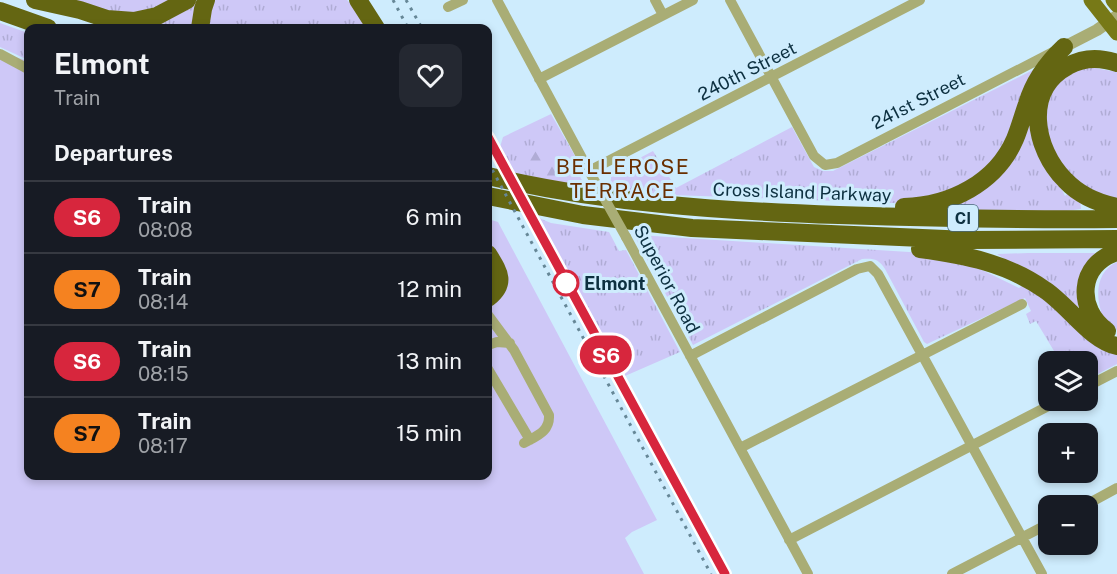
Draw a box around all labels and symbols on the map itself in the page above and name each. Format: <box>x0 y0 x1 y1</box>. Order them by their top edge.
street label: 240th Street <box>694 37 800 105</box>
street label: 241st Street <box>868 68 968 134</box>
district label: BELLEROSE TERRACE <box>556 154 690 203</box>
street label: Cross Island Parkway <box>712 178 892 206</box>
road number: CI <box>948 205 978 231</box>
street label: Superior Road <box>630 221 704 337</box>
marker: Elmont <box>553 270 579 296</box>
place label: Elmont <box>584 273 645 294</box>
line badge: S6 <box>579 336 633 374</box>

